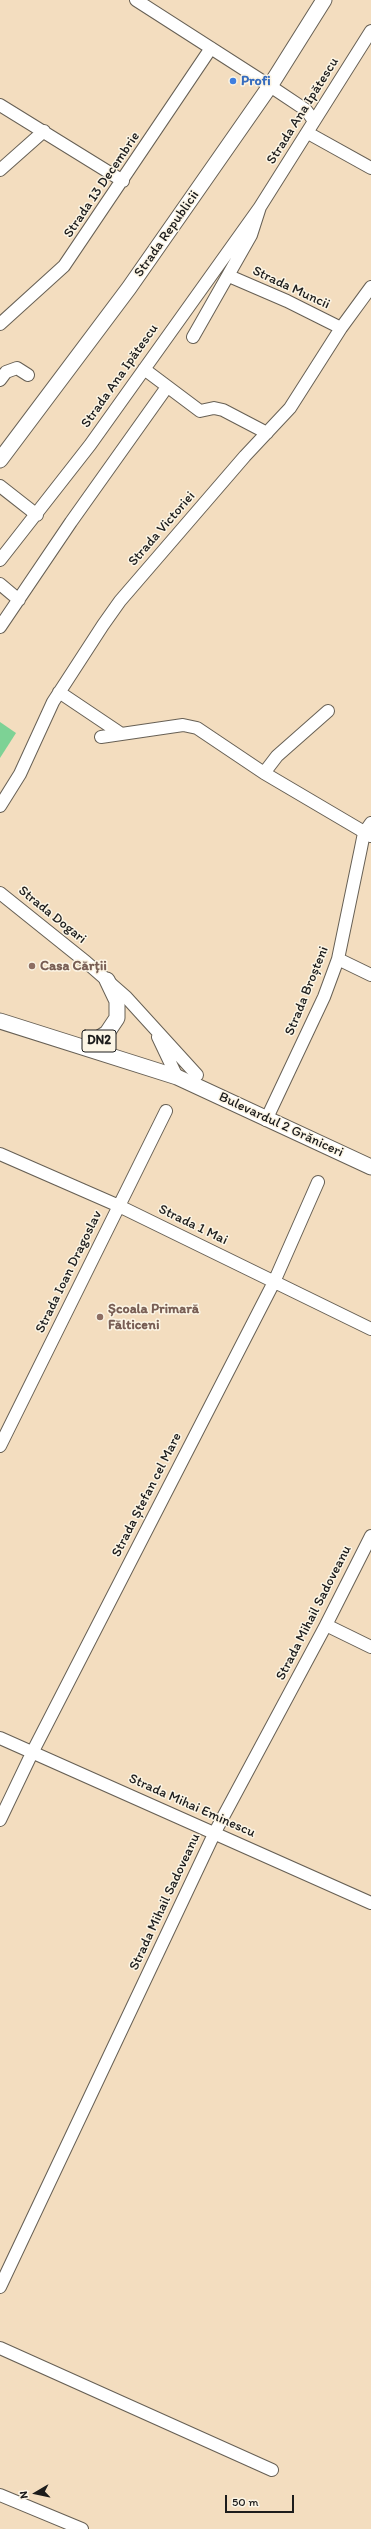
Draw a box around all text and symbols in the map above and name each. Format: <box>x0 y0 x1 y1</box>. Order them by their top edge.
street label: Strada Ana Ipătescu <box>263 54 343 168</box>
place label: Profi <box>241 73 271 89</box>
marker: Profi <box>228 76 238 86</box>
street label: Strada 13 Decembrie <box>60 129 144 241</box>
street label: Strada Republicii <box>131 187 203 281</box>
street label: Strada Muncii <box>250 263 332 313</box>
street label: Strada Ana Ipătescu <box>78 321 162 431</box>
street label: Strada Victoriei <box>125 488 199 570</box>
street label: Strada Dogari <box>15 882 89 948</box>
street label: Strada Broșteni <box>281 944 333 1038</box>
place label: Casa Cărții <box>40 958 107 974</box>
marker: Casa Cărții <box>27 961 37 971</box>
road number: DN2 <box>82 1030 116 1052</box>
street label: Bulevardul 2 Grăniceri <box>216 1089 346 1161</box>
street label: Strada 1 Mai <box>156 1201 230 1249</box>
street label: Strada Ioan Dragoslav <box>32 1208 106 1336</box>
place label: Școala Primară Fălticeni <box>108 1301 199 1334</box>
marker: Școala Primară Fălticeni <box>95 1312 105 1322</box>
street label: Strada Ștefan cel Mare <box>108 1430 186 1560</box>
street label: Strada Mihail Sadoveanu <box>273 1543 355 1683</box>
street label: Strada Mihai Eminescu <box>126 1770 258 1842</box>
street label: Strada Mihail Sadoveanu <box>126 1831 204 1973</box>
north arrow <box>16 2473 56 2513</box>
scale bar <box>227 2487 296 2513</box>
text: N <box>17 2490 31 2500</box>
text: 50 m <box>232 2495 258 2509</box>

